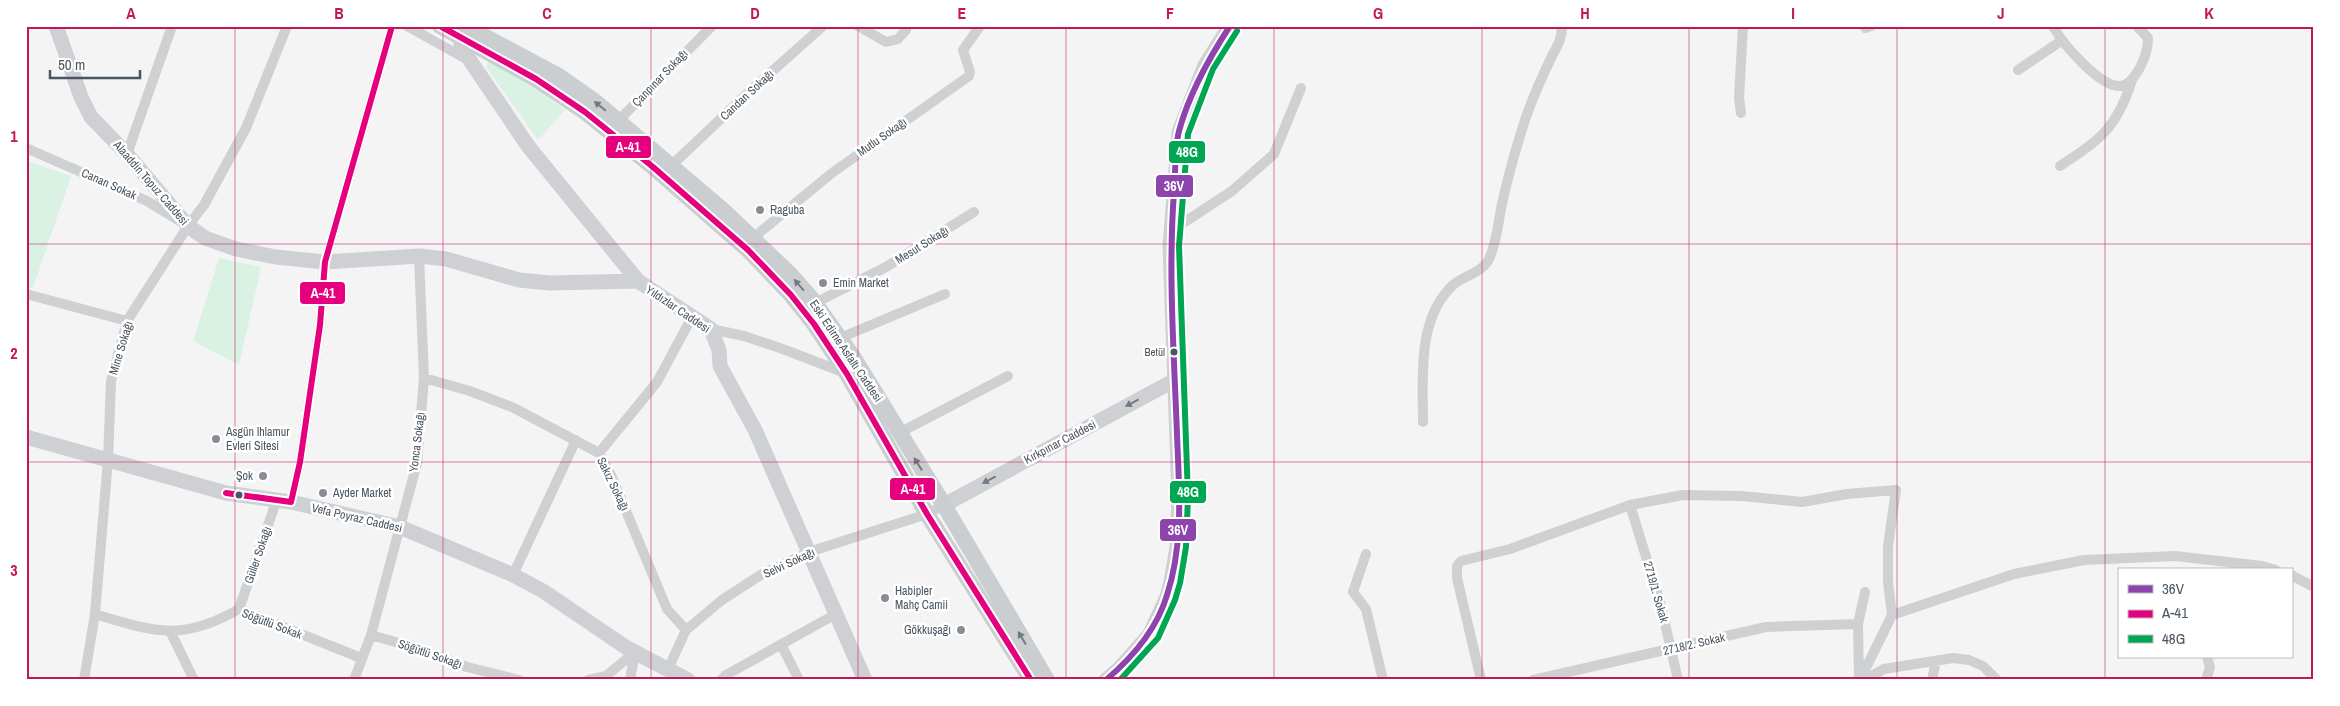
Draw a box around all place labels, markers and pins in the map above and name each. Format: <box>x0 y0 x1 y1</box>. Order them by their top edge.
place label: Raguba <box>770 202 805 218</box>
marker: Raguba <box>754 204 766 216</box>
place label: Emin Market <box>833 275 889 291</box>
marker: Emin Market <box>817 277 829 289</box>
place label: Betül <box>1144 345 1165 359</box>
marker: Betül <box>1169 347 1179 357</box>
place label: Asgün Ihlamur Evleri Sitesi <box>225 424 290 454</box>
marker: Asgün Ihlamur Evleri Sitesi <box>210 433 222 445</box>
place label: Şok <box>236 468 253 484</box>
marker: Şok <box>257 470 269 482</box>
place label: Ayder Market <box>332 485 392 501</box>
marker: Ayder Market <box>317 487 329 499</box>
unlabelled marker <box>234 490 244 500</box>
place label: Habipler Mahç Camii <box>895 583 948 613</box>
marker: Habipler Mahç Camii <box>879 592 891 604</box>
place label: Gökkuşağı <box>904 622 951 638</box>
marker: Gökkuşağı <box>955 624 967 636</box>

